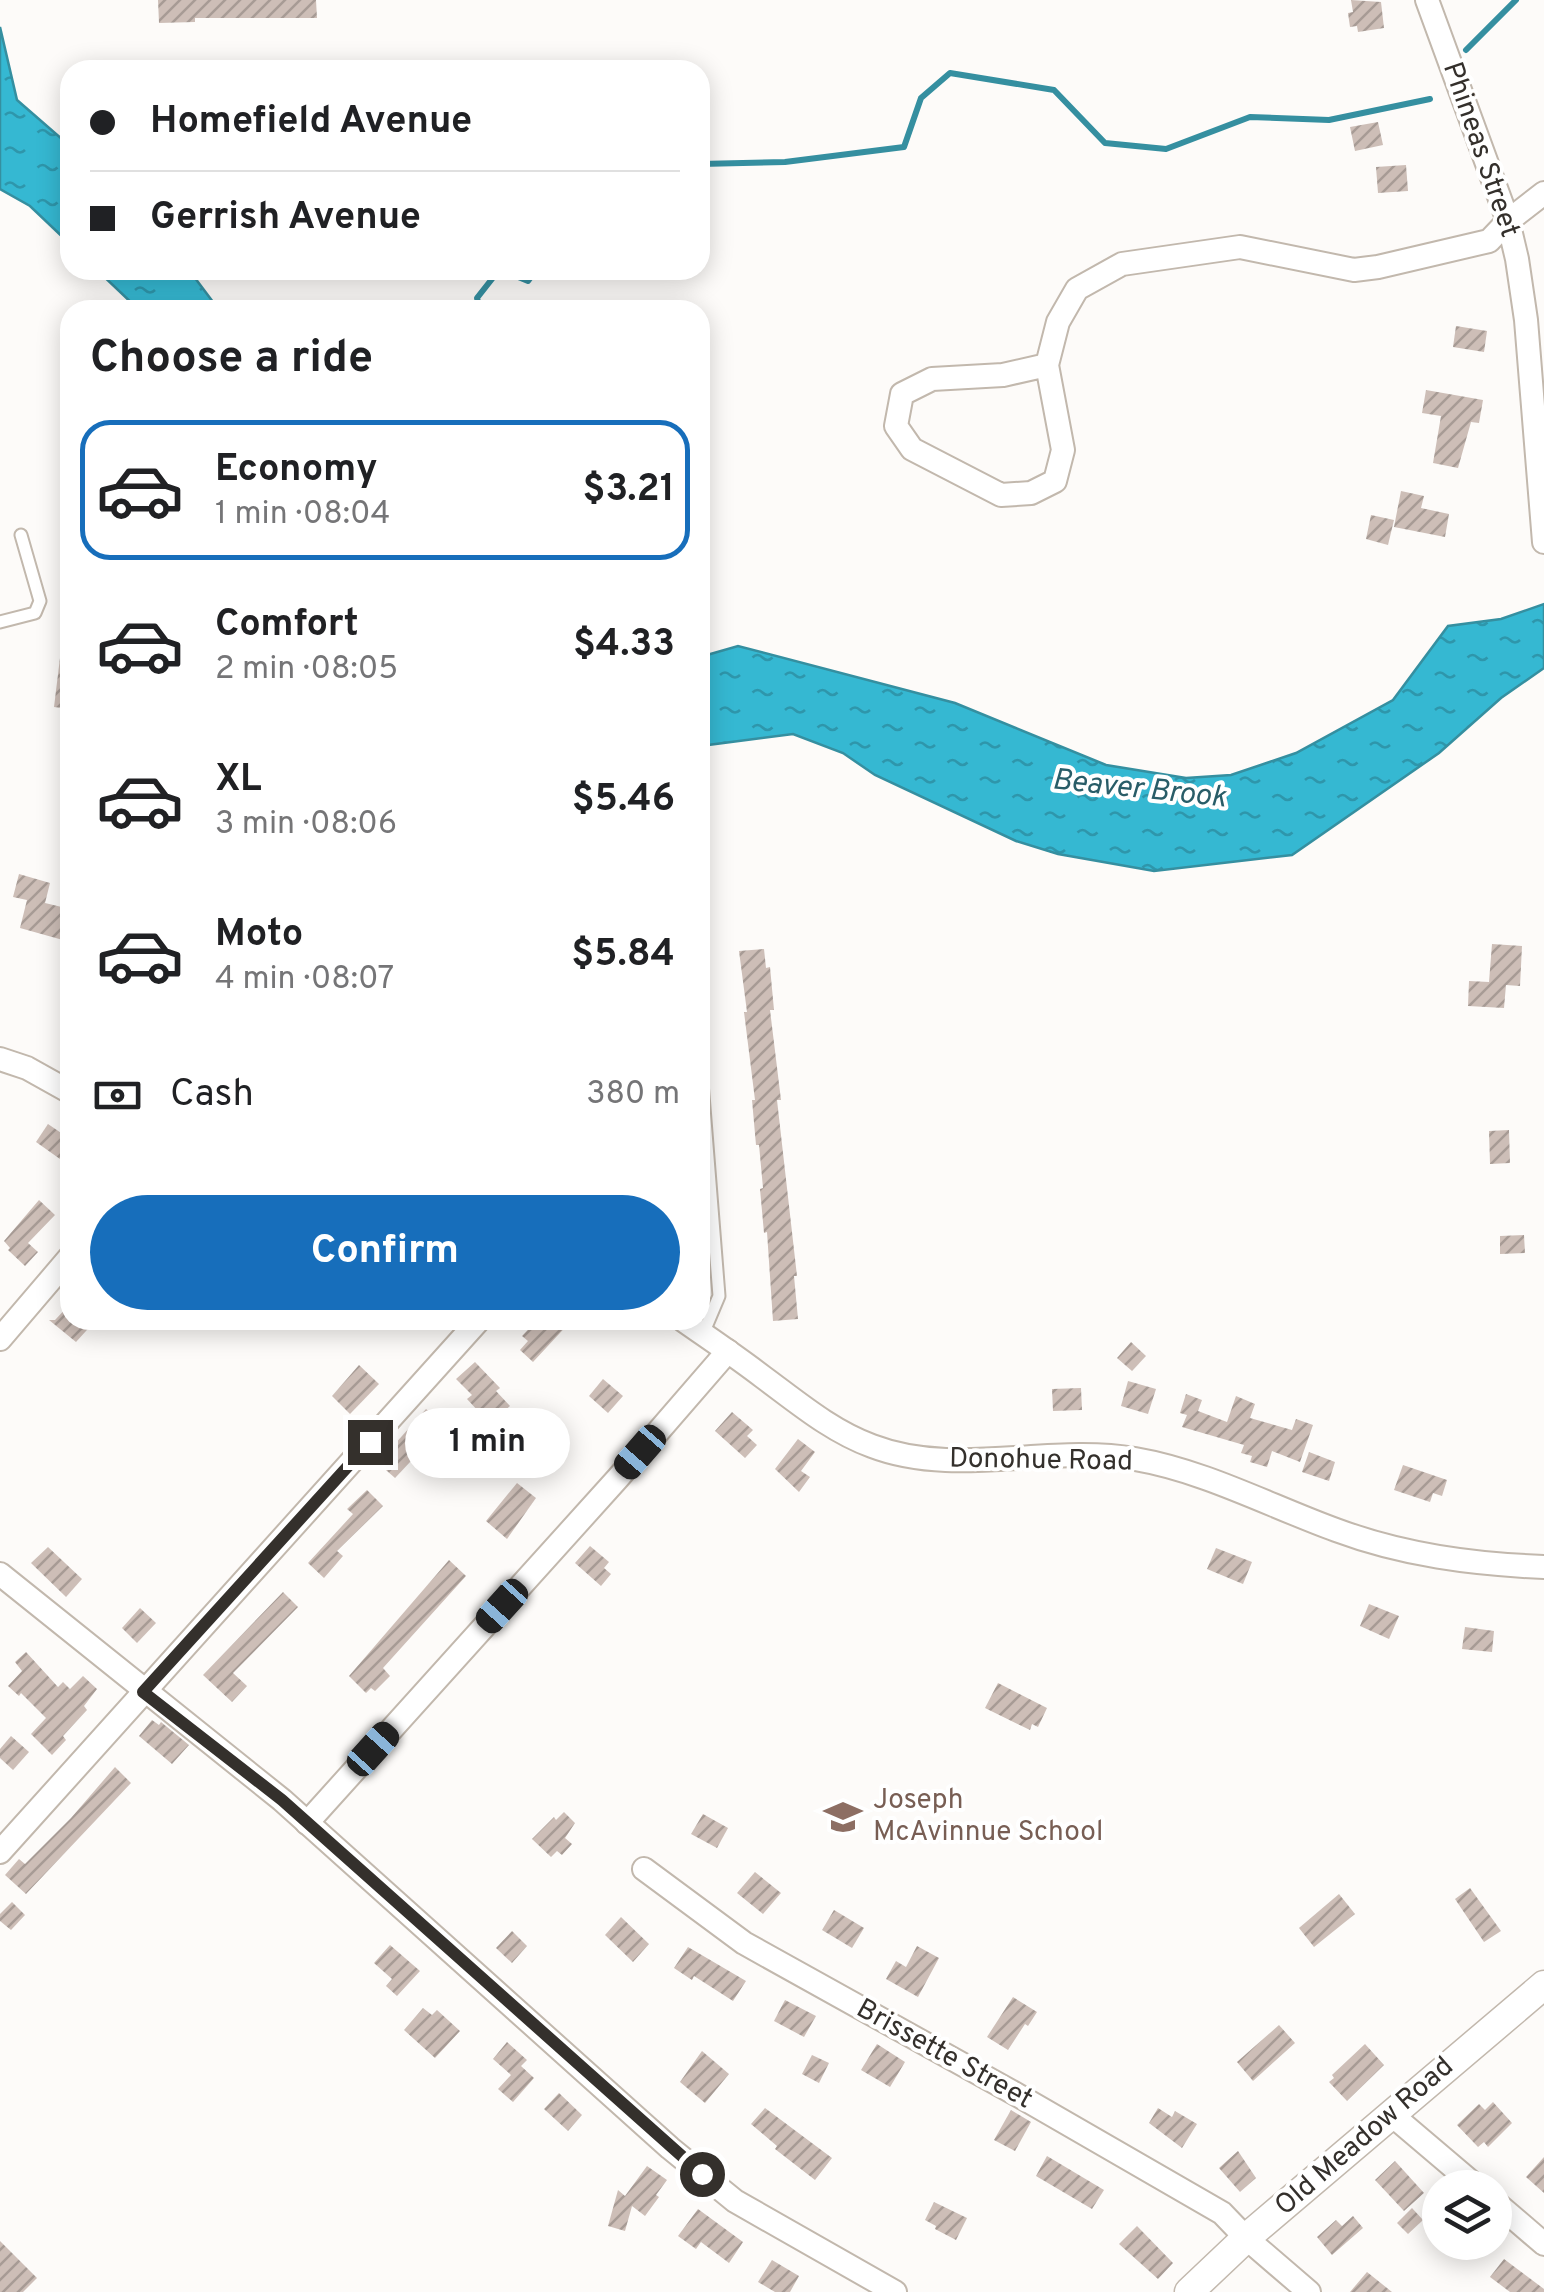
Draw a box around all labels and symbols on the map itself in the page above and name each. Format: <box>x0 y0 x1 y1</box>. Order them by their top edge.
street label: Phineas Street <box>1433 58 1527 242</box>
water label: Beaver Brook <box>1050 762 1229 818</box>
callout: 1 min <box>405 1407 570 1477</box>
route end <box>348 1420 393 1465</box>
car <box>609 1420 671 1484</box>
street label: Donohue Road <box>949 1441 1133 1481</box>
car <box>471 1574 533 1638</box>
car <box>342 1717 404 1781</box>
place label: Joseph McAvinnue School <box>873 1783 1103 1851</box>
school or university icon: Joseph McAvinnue School <box>822 1796 864 1838</box>
street label: Brissette Street <box>849 1992 1039 2118</box>
street label: Old Meadow Road <box>1268 2050 1462 2224</box>
route start <box>680 2152 725 2197</box>

